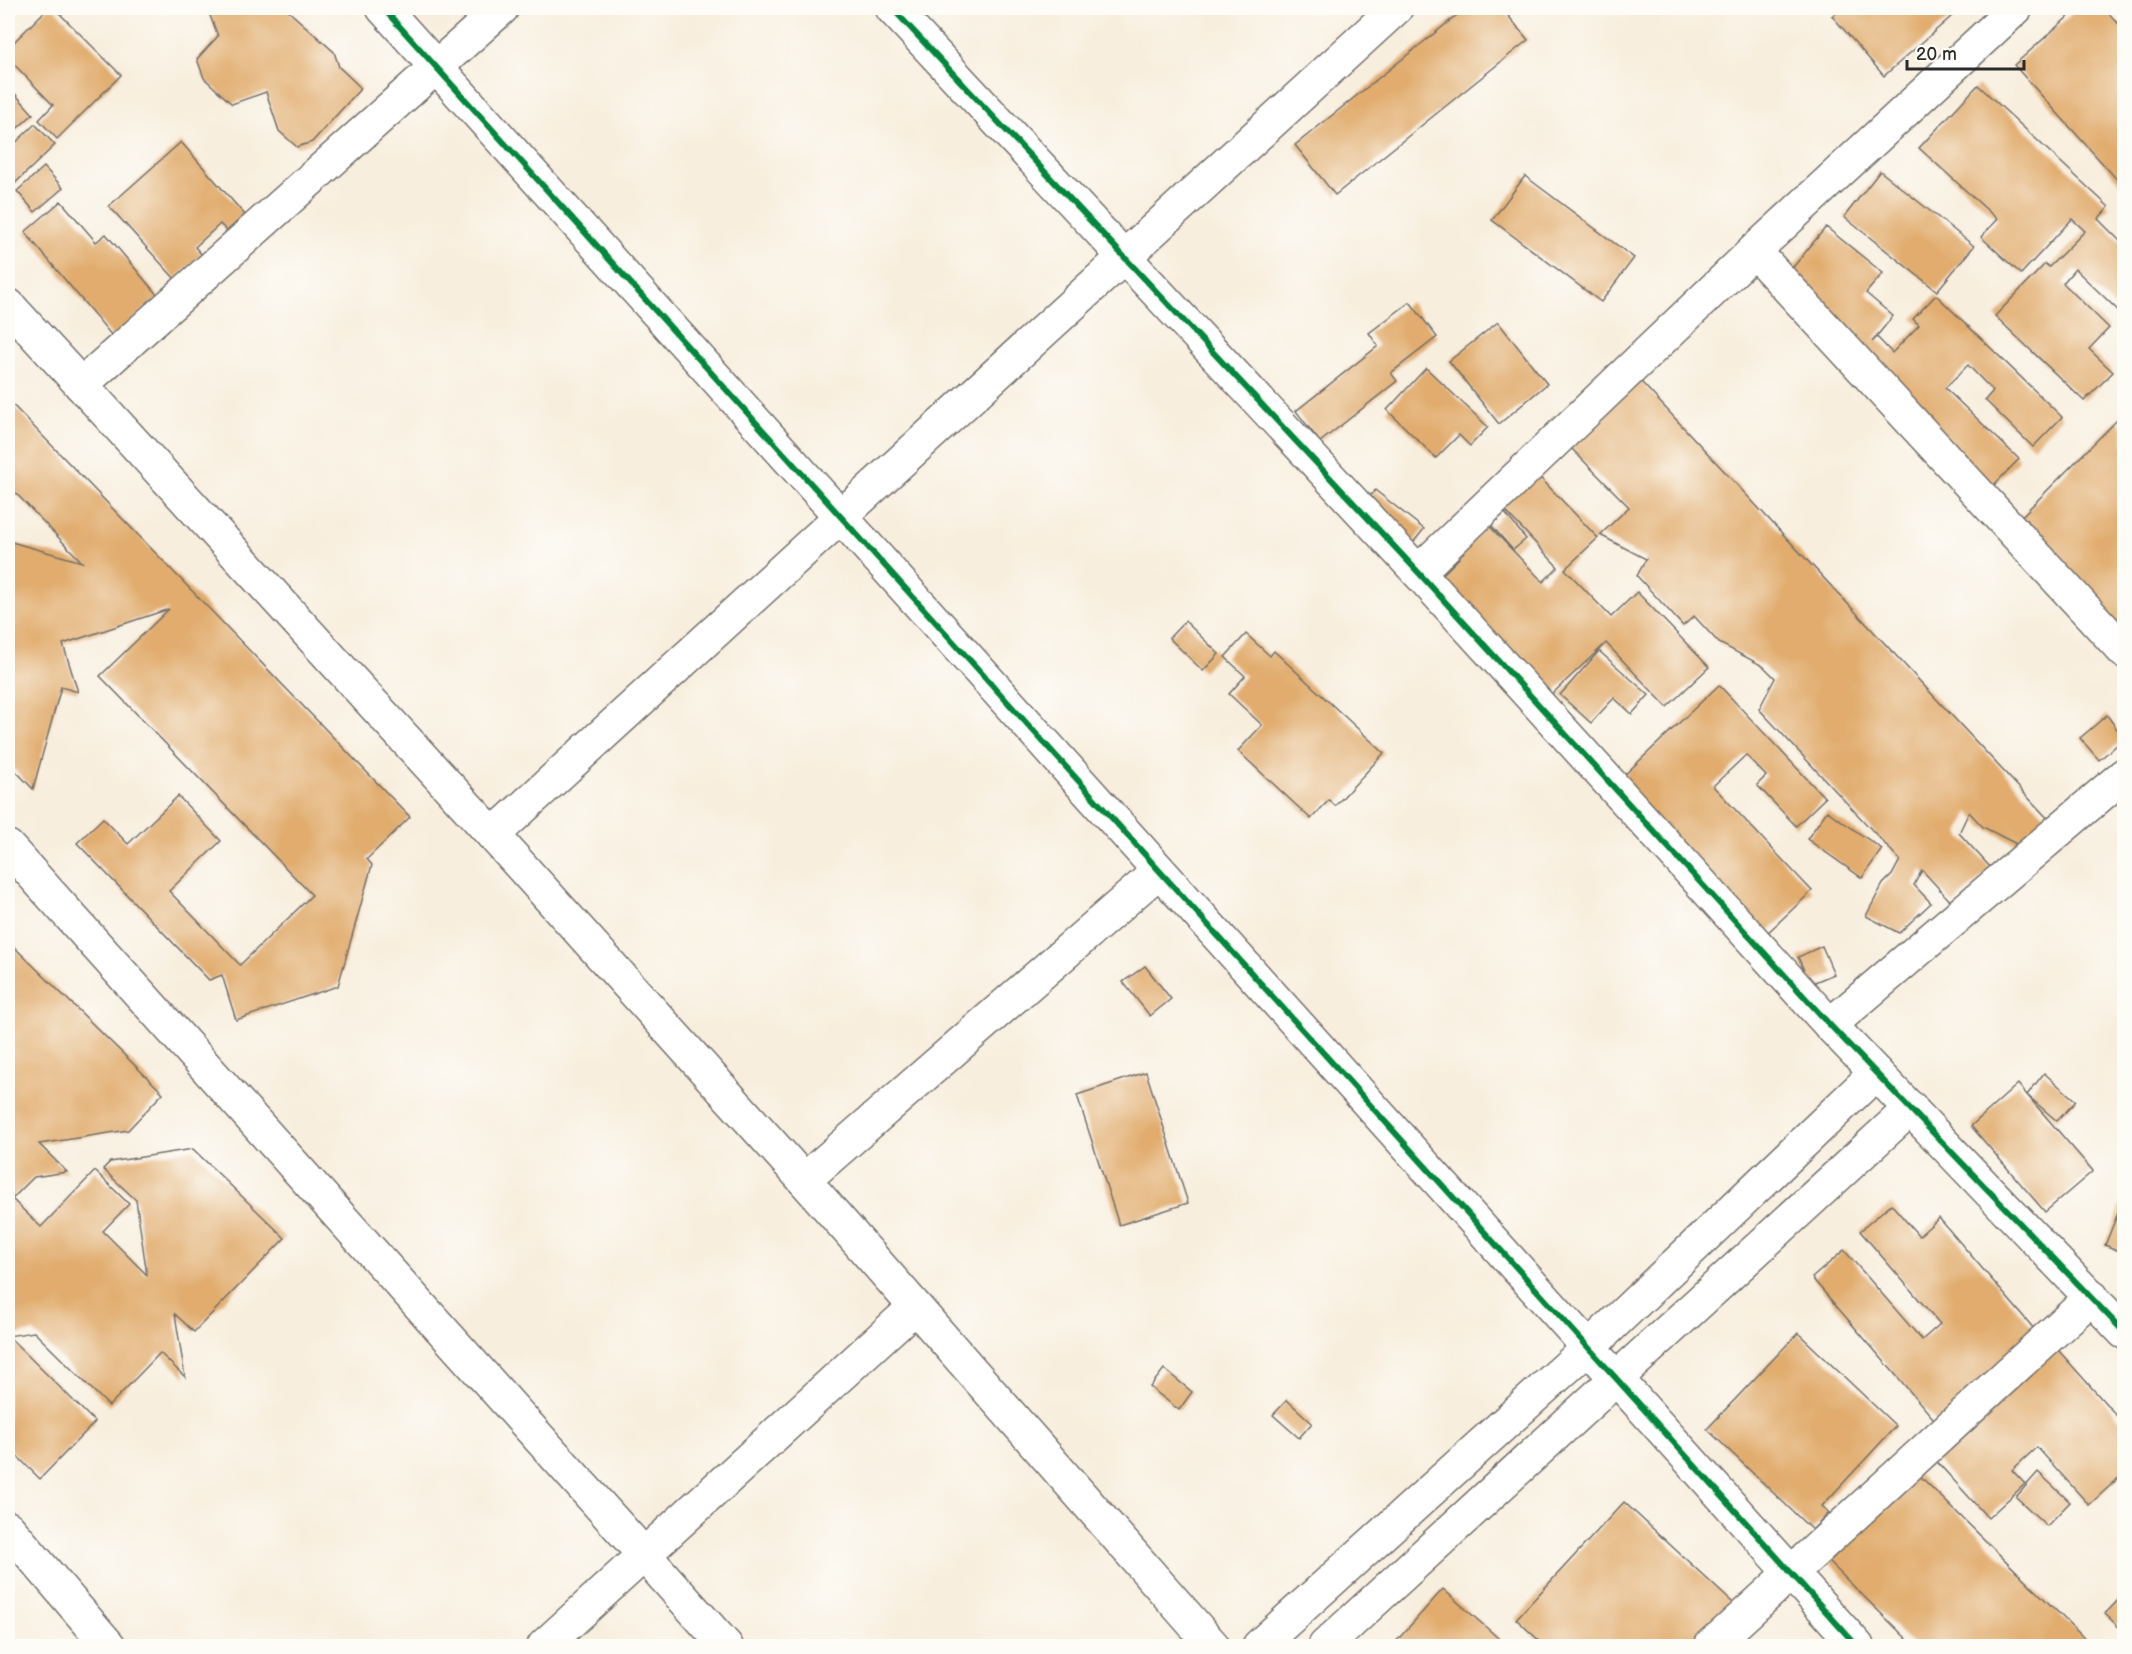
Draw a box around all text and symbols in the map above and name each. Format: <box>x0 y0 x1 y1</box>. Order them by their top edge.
scale bar <box>1907 33 2024 71</box>
text: 20 m <box>1916 44 1957 65</box>

